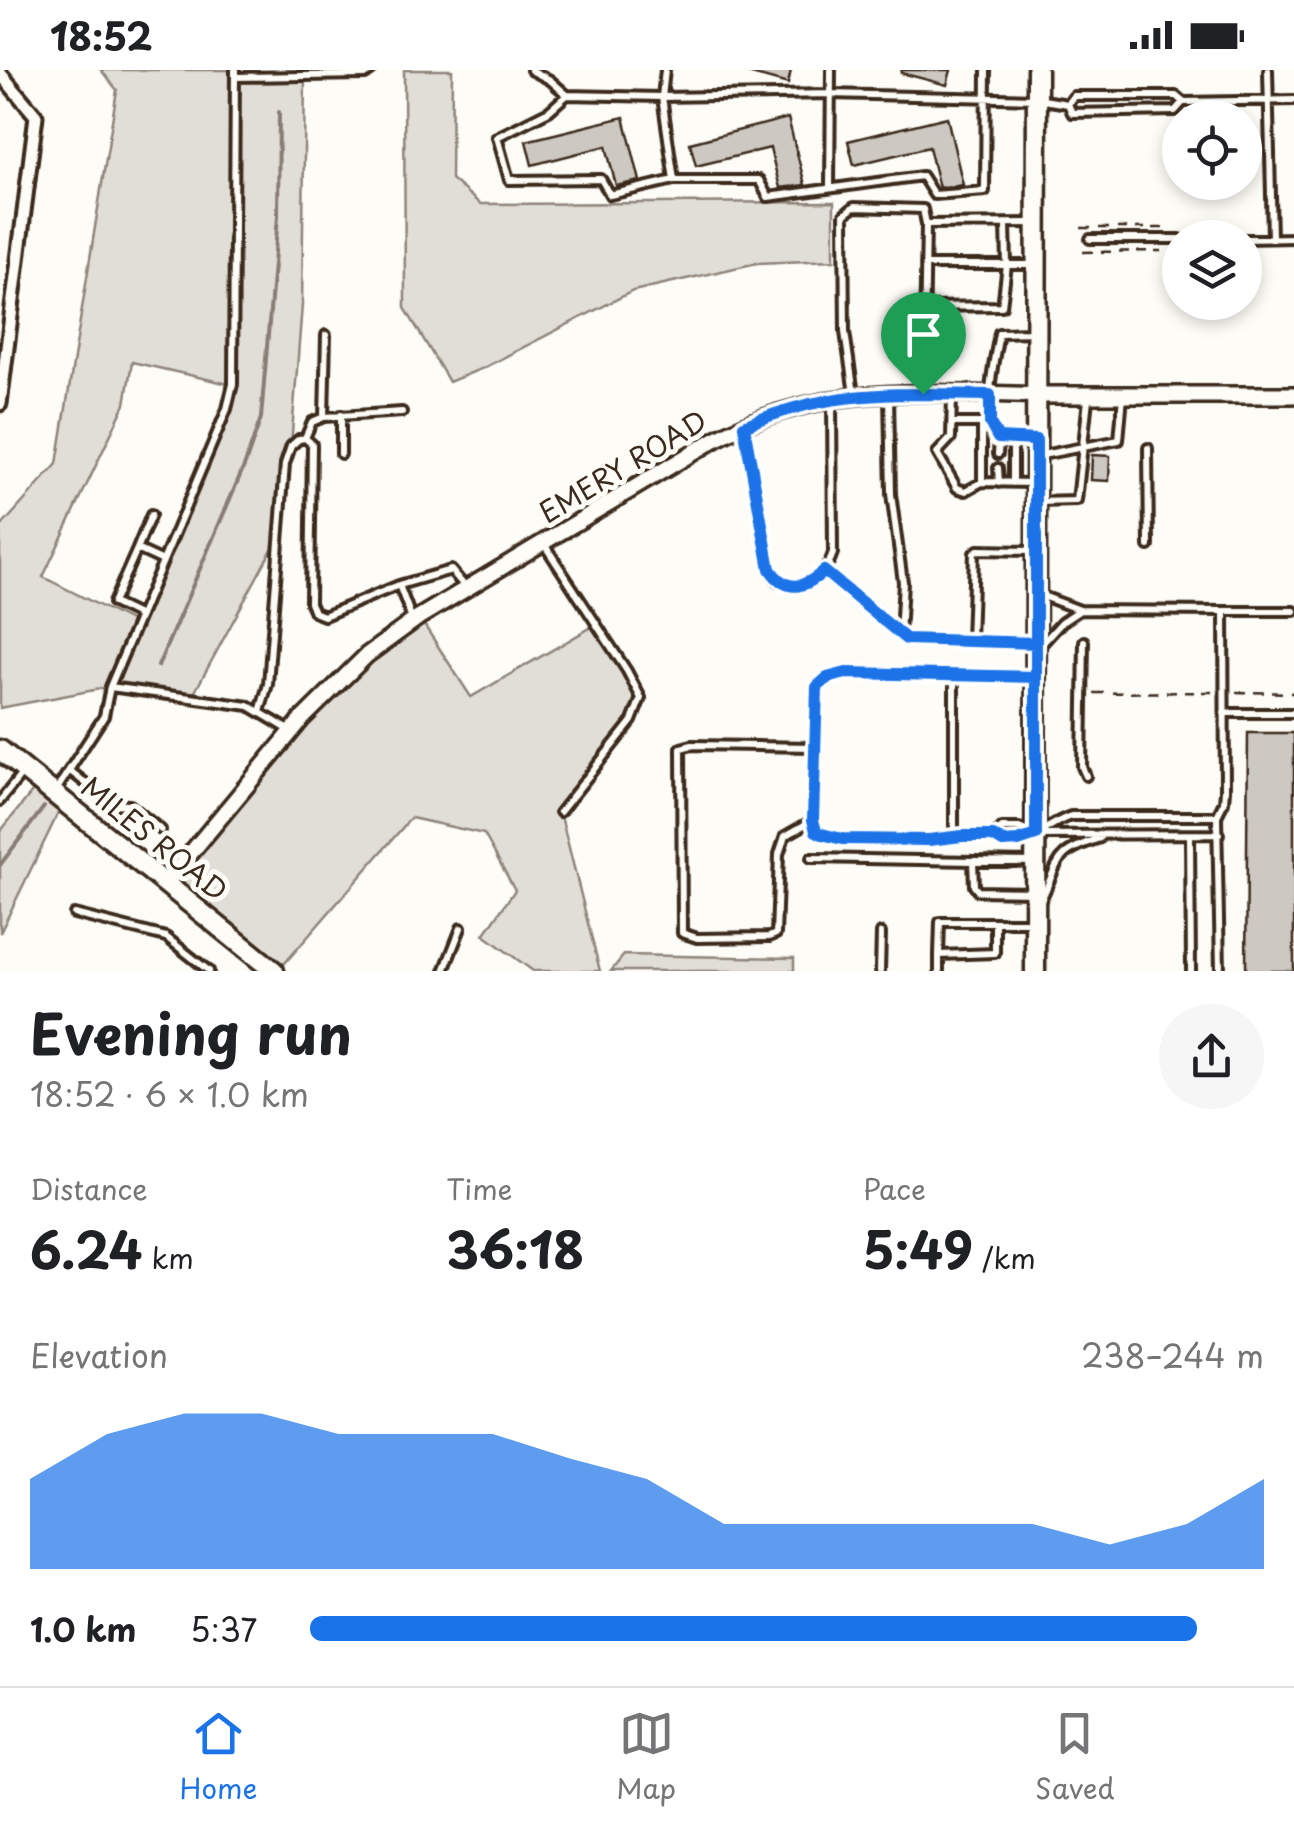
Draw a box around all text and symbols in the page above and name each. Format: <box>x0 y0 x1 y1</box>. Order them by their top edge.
text: 18:52 <box>50 7 153 64</box>
map controls <box>1162 100 1262 320</box>
button: locate <box>1162 100 1262 200</box>
button: layers <box>1162 220 1262 320</box>
pin <box>881 292 966 395</box>
icon: arrive <box>896 307 951 362</box>
street label: EMERY ROAD <box>530 399 714 533</box>
street label: MILES ROAD <box>72 765 237 910</box>
text: Evening run <box>30 991 352 1074</box>
button: share <box>1159 1004 1264 1109</box>
text: 18:52 · 6 × 1.0 km <box>30 1070 309 1118</box>
text: Distance <box>30 1167 148 1210</box>
text: Time <box>446 1167 513 1210</box>
text: Pace <box>863 1167 926 1210</box>
text: 6.24 <box>30 1210 143 1286</box>
text: 36:18 <box>446 1210 584 1286</box>
text: 5:49 <box>863 1210 973 1286</box>
text: km <box>143 1236 194 1279</box>
text: /km <box>973 1236 1036 1279</box>
text: Elevation <box>30 1331 168 1379</box>
text: 238–244 m <box>1081 1331 1264 1379</box>
text: 1.0 km <box>30 1605 136 1653</box>
text: 5:37 <box>190 1605 257 1653</box>
tab: Home <box>179 1706 257 1809</box>
tab: Map <box>616 1706 676 1809</box>
tab: Saved <box>1035 1706 1115 1809</box>

